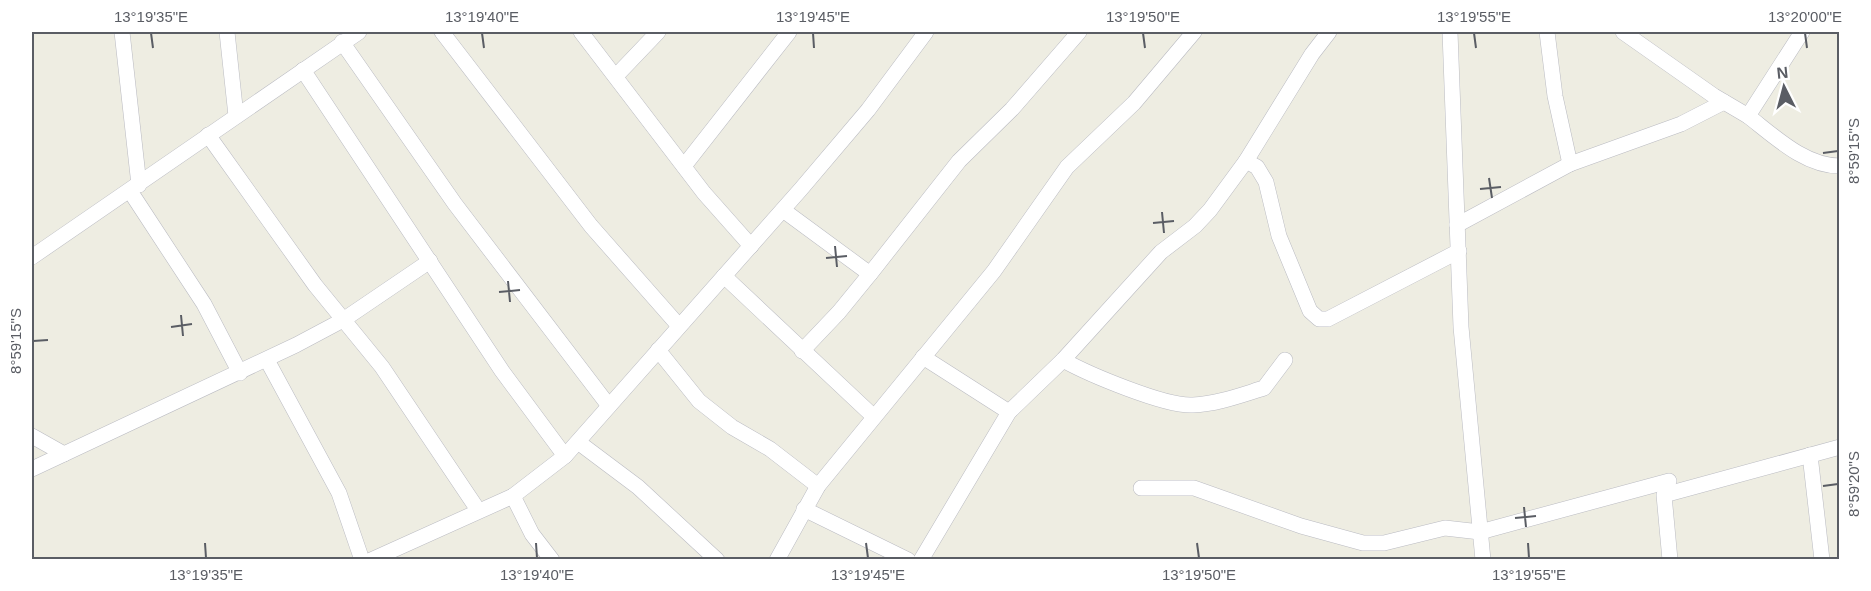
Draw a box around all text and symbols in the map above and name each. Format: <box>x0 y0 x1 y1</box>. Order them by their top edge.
text: 13°19'35"E <box>114 8 188 25</box>
text: 13°19'40"E <box>445 8 519 25</box>
text: 13°19'45"E <box>776 8 850 25</box>
text: 13°19'50"E <box>1106 8 1180 25</box>
text: 13°19'55"E <box>1437 8 1511 25</box>
text: 13°20'00"E <box>1768 8 1842 25</box>
north arrow <box>1754 57 1814 117</box>
text: N <box>1776 64 1789 82</box>
text: 8°59'15"S <box>1845 118 1862 184</box>
text: 8°59'15"S <box>7 308 24 374</box>
text: 8°59'20"S <box>1845 451 1862 517</box>
text: 13°19'35"E <box>169 566 243 583</box>
text: 13°19'40"E <box>500 566 574 583</box>
text: 13°19'45"E <box>831 566 905 583</box>
text: 13°19'50"E <box>1162 566 1236 583</box>
text: 13°19'55"E <box>1492 566 1566 583</box>

